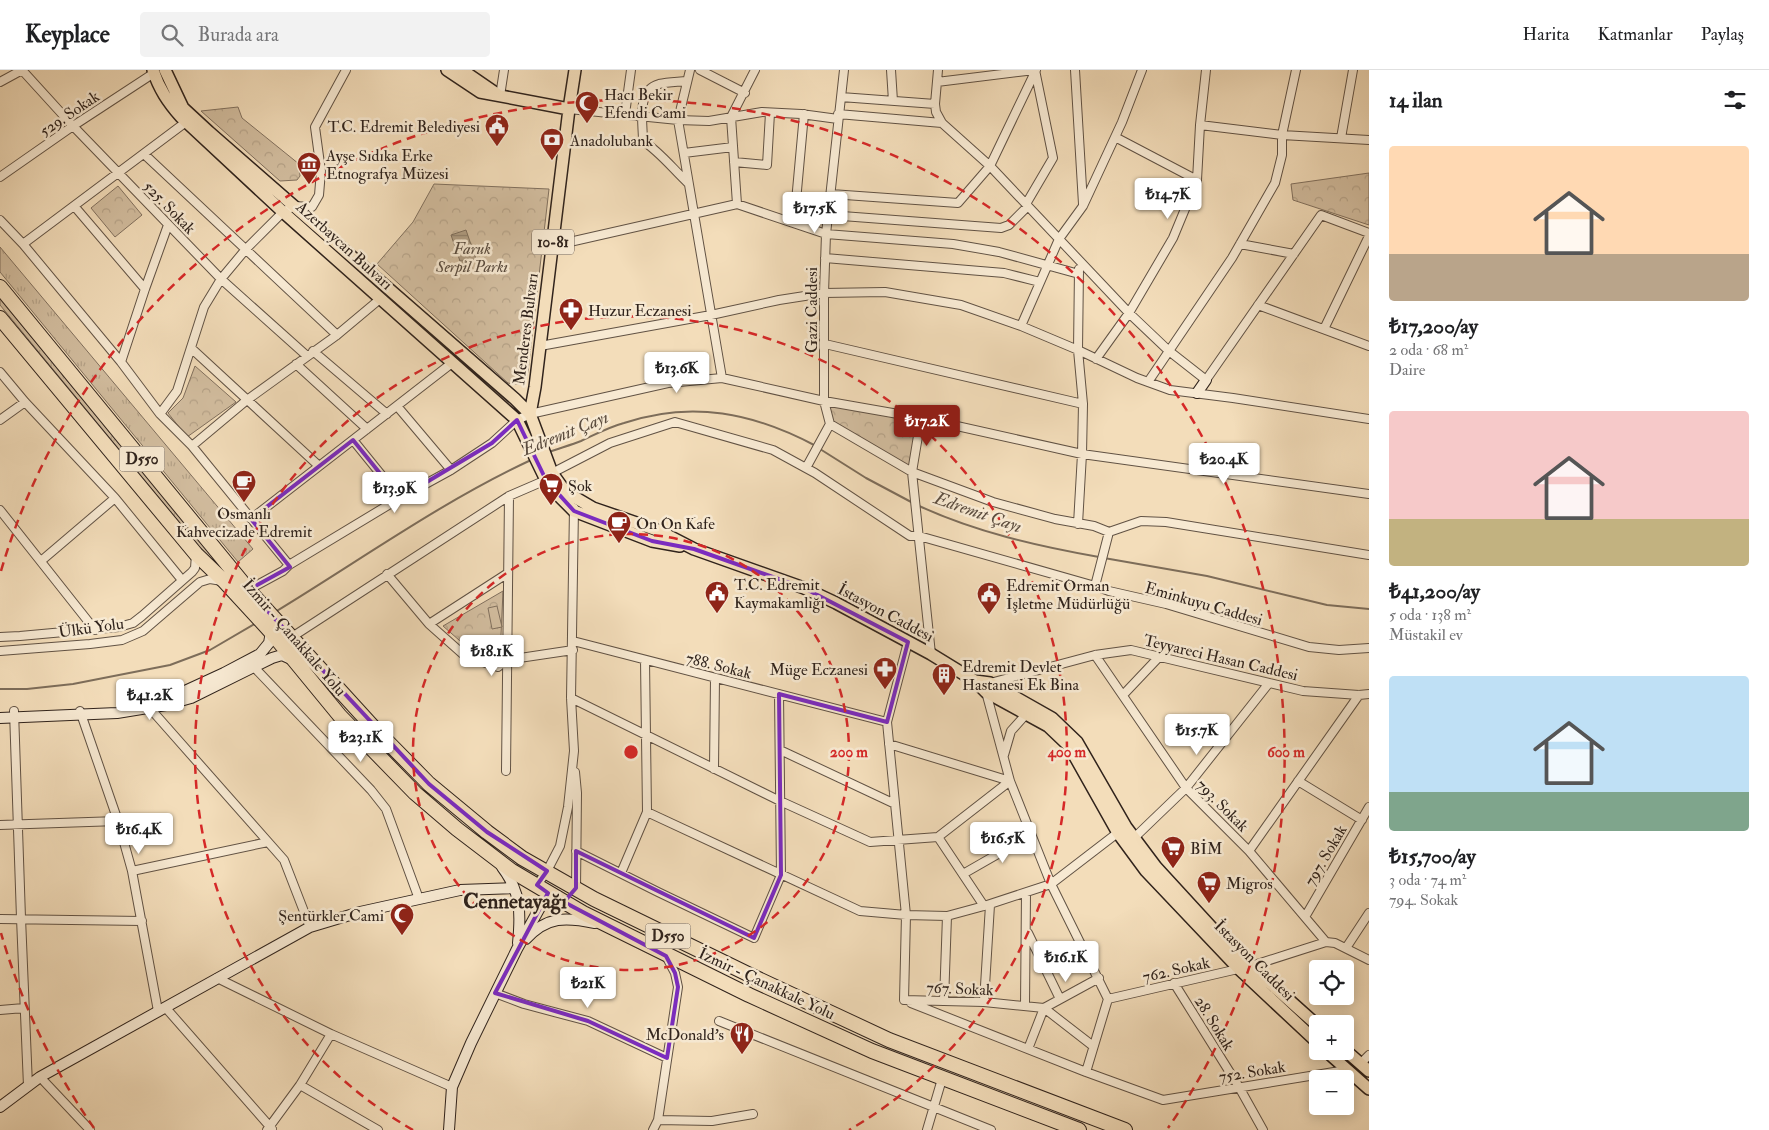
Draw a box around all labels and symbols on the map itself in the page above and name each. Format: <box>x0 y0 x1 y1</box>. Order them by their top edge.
place label: Hacı Bekir Efendi Cami <box>604 85 686 123</box>
street label: 529. Sokak <box>36 86 104 141</box>
mosque icon: Hacı Bekir Efendi Cami <box>574 90 600 124</box>
public building icon: T.C. Edremit Belediyesi <box>484 113 510 147</box>
place label: T.C. Edremit Belediyesi <box>328 117 480 137</box>
bank icon: Anadolubank <box>539 127 565 161</box>
place label: Anadolubank <box>569 131 653 151</box>
place label: Ayşe Sıdıka Erke Etnografya Müzesi <box>325 146 449 184</box>
museum icon: Ayşe Sıdıka Erke Etnografya Müzesi <box>296 151 322 185</box>
street label: 525. Sokak <box>139 177 200 239</box>
pin: ₺14.7K <box>1127 178 1209 220</box>
pin: ₺17.5K <box>774 191 856 234</box>
street label: Azerbaycan Bulvarı <box>291 197 397 294</box>
road number: 10-81 <box>532 230 574 254</box>
park label: Faruk Serpil Parkı <box>435 239 508 277</box>
street label: Gazi Caddesi <box>802 267 822 353</box>
street label: Menderes Bulvarı <box>509 272 543 386</box>
pharmacy icon: Huzur Eczanesi <box>558 297 584 331</box>
place label: Huzur Eczanesi <box>588 301 692 321</box>
pin: ₺13.6K <box>636 352 718 394</box>
pin: ₺17.2K <box>886 404 968 447</box>
water label: Edremit Çayı <box>518 406 612 462</box>
pin: ₺20.4K <box>1183 442 1265 485</box>
road number: D550 <box>120 446 164 472</box>
cafe icon: Osmanlı Kahvecizade Edremit <box>231 469 257 503</box>
pin: ₺13.9K <box>354 472 436 514</box>
supermarket icon: Şok <box>538 472 564 506</box>
place label: Şok <box>568 476 593 496</box>
water label: Edremit Çayı <box>930 486 1025 538</box>
place label: Osmanlı Kahvecizade Edremit <box>176 504 312 542</box>
cafe icon: On On Kafe <box>606 510 632 544</box>
place label: On On Kafe <box>636 514 715 534</box>
street label: İzmir - Çanakkale Yolu <box>238 575 351 700</box>
place label: T.C. Edremit Kaymakamlığı <box>734 575 825 613</box>
place label: Edremit Orman İşletme Müdürlüğü <box>1006 576 1130 614</box>
street label: Eminkuyu Caddesi <box>1143 578 1265 630</box>
street label: İstasyon Caddesi <box>834 579 937 647</box>
public building icon: T.C. Edremit Kaymakamlığı <box>704 580 730 614</box>
public building icon: Edremit Orman İşletme Müdürlüğü <box>976 581 1002 615</box>
street label: Ülkü Yolu <box>57 613 125 642</box>
street label: Teyyareci Hasan Caddesi <box>1142 631 1300 685</box>
pin: ₺18.1K <box>451 634 533 677</box>
street label: 788. Sokak <box>684 648 754 684</box>
pharmacy icon: Müge Eczanesi <box>872 656 898 690</box>
place label: Edremit Devlet Hastanesi Ek Bina <box>962 657 1080 695</box>
place label: Müge Eczanesi <box>770 660 868 680</box>
building icon: Edremit Devlet Hastanesi Ek Bina <box>931 662 957 696</box>
pin: ₺41.2K <box>109 678 191 721</box>
pin: ₺15.7K <box>1156 714 1238 756</box>
pin: ₺23.1K <box>320 720 402 763</box>
centre of rings <box>622 743 640 761</box>
text: 200 m <box>830 743 868 762</box>
text: 400 m <box>1047 743 1086 762</box>
text: 600 m <box>1267 743 1305 762</box>
street label: 793. Sokak <box>1192 775 1253 837</box>
pin: ₺16.4K <box>98 812 180 855</box>
street label: 797. Sokak <box>1300 821 1352 890</box>
pin: ₺16.5K <box>962 822 1044 864</box>
supermarket icon: BİM <box>1160 835 1186 869</box>
place label: BİM <box>1190 839 1222 859</box>
supermarket icon: Migros <box>1196 870 1222 904</box>
place label: Migros <box>1226 874 1273 894</box>
district label: Cennetayağı <box>463 888 567 915</box>
mosque icon: Şentürkler Cami <box>389 902 415 936</box>
place label: Şentürkler Cami <box>278 906 384 926</box>
street label: İstasyon Caddesi <box>1210 916 1299 1005</box>
road number: D550 <box>646 924 690 948</box>
pin: ₺16.1K <box>1025 940 1107 983</box>
street label: İzmir - Çanakkale Yolu <box>695 943 838 1024</box>
street label: 762. Sokak <box>1141 952 1212 987</box>
pin: ₺21K <box>558 966 618 1009</box>
street label: 767. Sokak <box>926 978 994 1000</box>
street label: 28. Sokak <box>1190 993 1239 1055</box>
restaurant icon: McDonald's <box>729 1021 755 1055</box>
place label: McDonald's <box>646 1025 724 1045</box>
street label: 752. Sokak <box>1217 1057 1287 1087</box>

